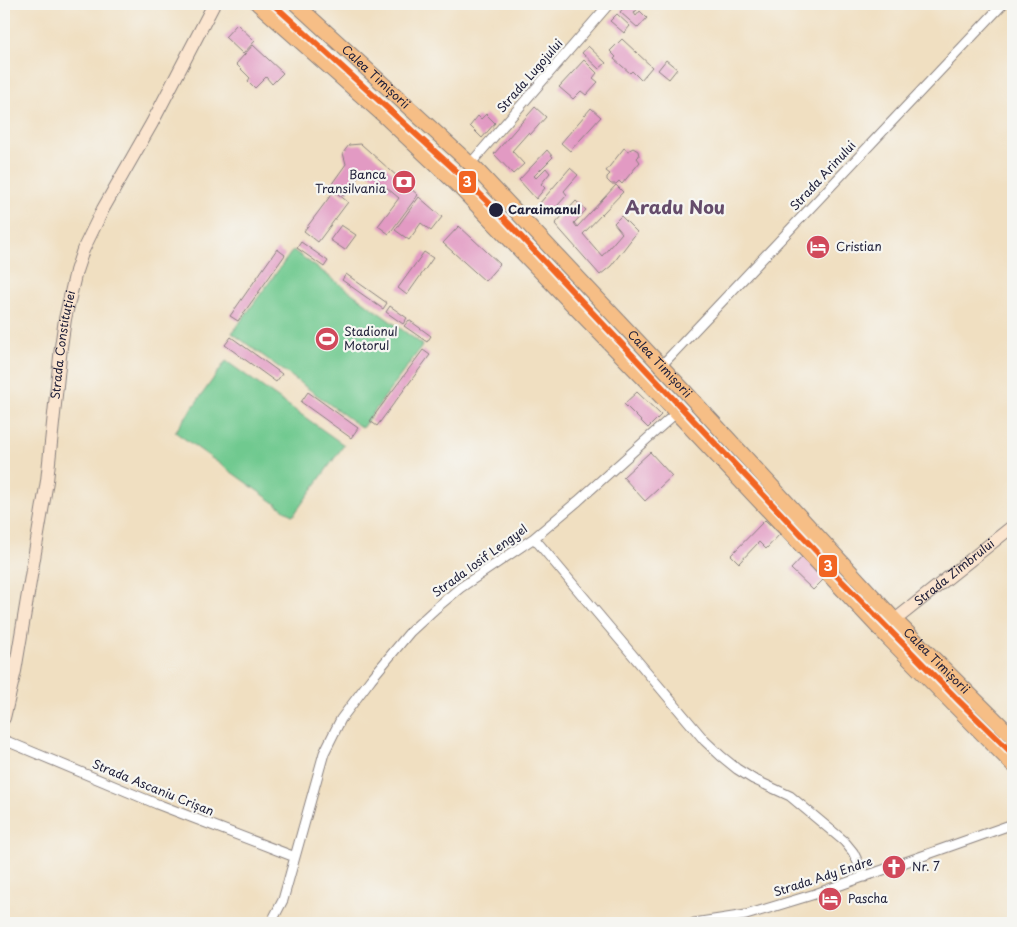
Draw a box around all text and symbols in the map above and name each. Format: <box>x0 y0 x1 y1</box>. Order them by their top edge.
street label: Strada Lugojului <box>492 35 566 116</box>
street label: Calea Timișorii <box>338 40 415 112</box>
street label: Strada Arinului <box>785 136 859 214</box>
place label: Banca Transilvania <box>315 165 387 197</box>
bank icon: Banca Transilvania <box>391 169 417 195</box>
line badge: 3 <box>458 170 477 194</box>
text: 3 <box>462 171 472 192</box>
district label: Aradu Nou <box>625 193 725 220</box>
place label: Caraimanul <box>508 200 580 218</box>
marker: Caraimanul <box>487 201 505 219</box>
hotel icon: Cristian <box>805 234 831 260</box>
place label: Cristian <box>836 237 882 255</box>
street label: Strada Constituției <box>46 288 79 400</box>
place label: Stadionul Motorul <box>344 322 398 354</box>
street label: Calea Timișorii <box>624 325 697 401</box>
sports icon: Stadionul Motorul <box>314 326 340 352</box>
street label: Strada Iosif Lengyel <box>428 519 531 601</box>
street label: Strada Zimbrului <box>910 534 998 610</box>
line badge: 3 <box>818 554 838 578</box>
text: 3 <box>823 555 833 576</box>
street label: Calea Timișorii <box>900 623 974 697</box>
street label: Strada Ascaniu Crișan <box>90 754 217 820</box>
street label: Strada Ady Endre <box>771 852 875 901</box>
church icon: Nr. 7 <box>881 854 907 880</box>
place label: Nr. 7 <box>912 857 940 875</box>
hotel icon: Pascha <box>817 886 843 912</box>
place label: Pascha <box>848 889 888 907</box>

